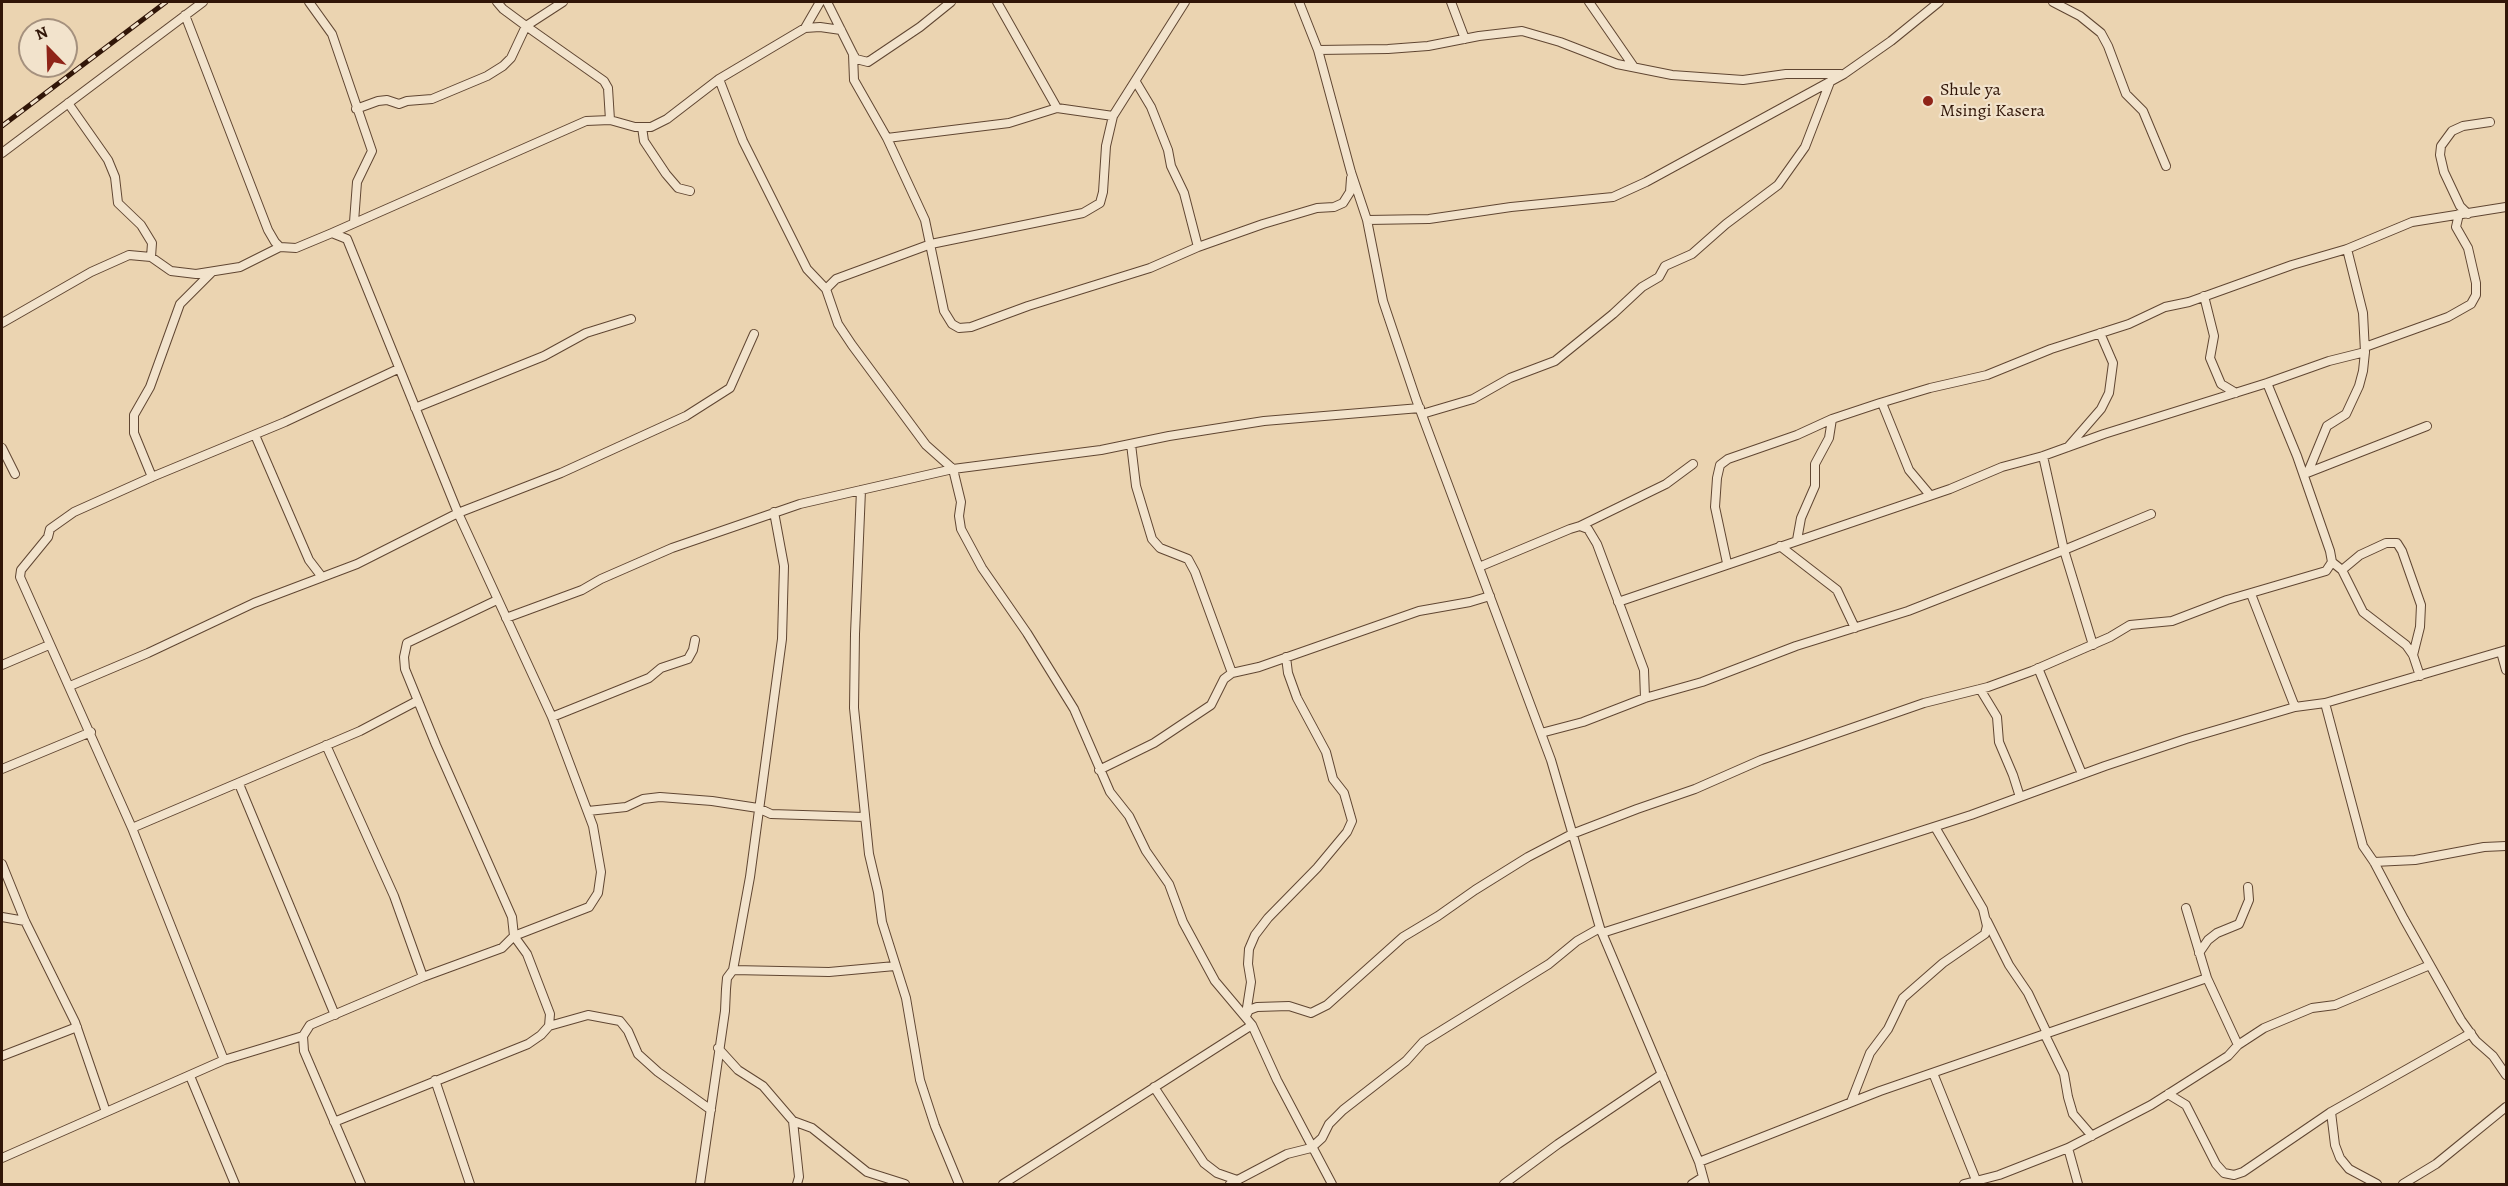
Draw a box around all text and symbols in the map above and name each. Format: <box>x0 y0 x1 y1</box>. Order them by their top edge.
north arrow <box>18 18 78 78</box>
text: N <box>32 21 51 46</box>
place label: Shule ya Msingi Kasera <box>1940 80 2045 122</box>
marker: Shule ya Msingi Kasera <box>1921 94 1935 108</box>

